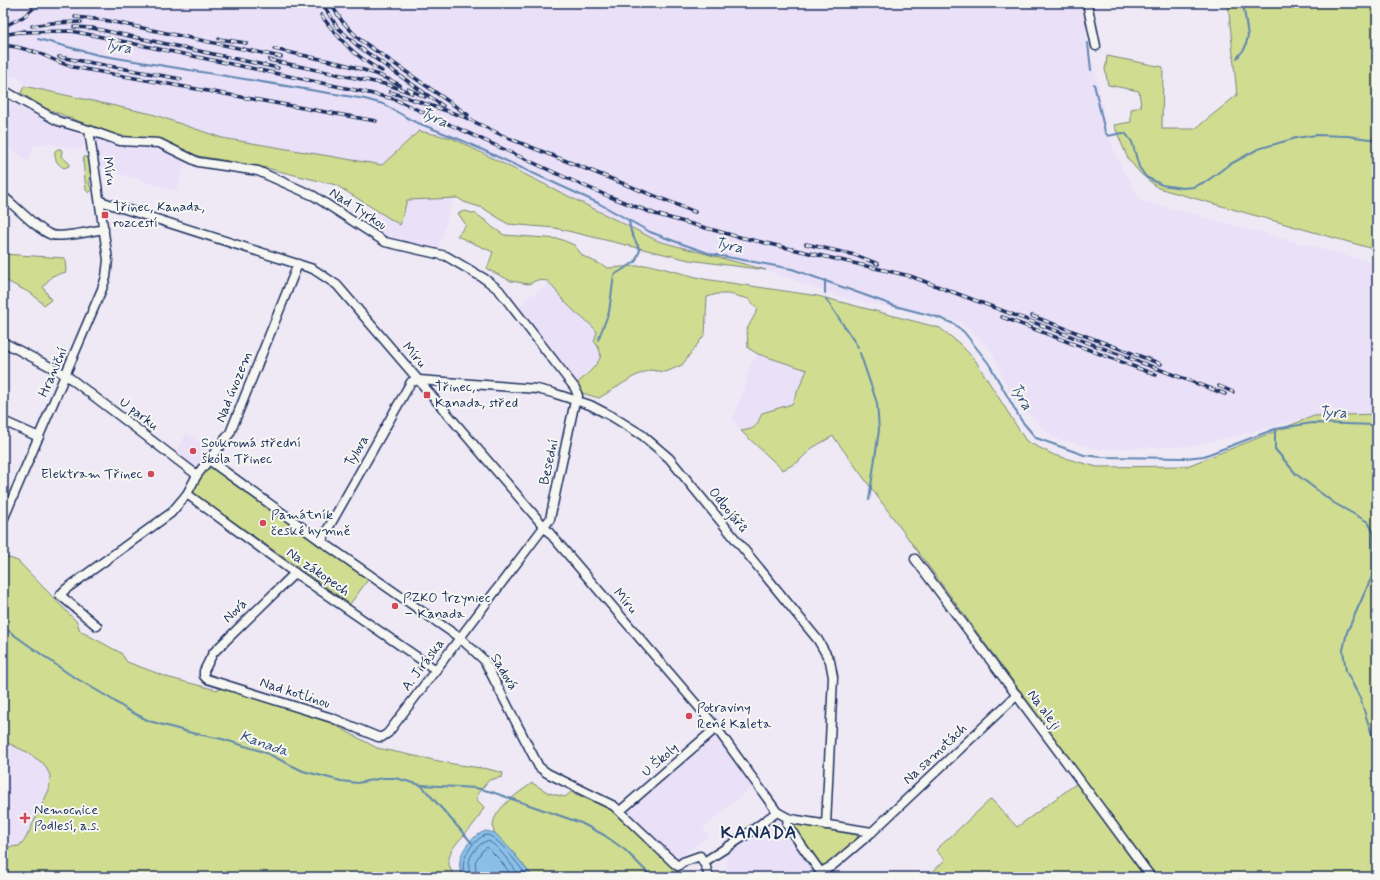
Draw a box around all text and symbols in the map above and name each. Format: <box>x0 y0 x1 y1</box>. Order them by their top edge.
water label: Tyra <box>102 35 134 59</box>
water label: Tyra <box>417 103 451 133</box>
street label: Míru <box>98 156 120 186</box>
street label: Nad Tyrkou <box>326 184 390 234</box>
place label: Třinec, Kanada, rozcestí <box>113 198 205 232</box>
marker: Třinec, Kanada, rozcestí <box>100 210 110 220</box>
water label: Tyra <box>713 233 745 259</box>
street label: Míru <box>398 338 430 372</box>
street label: Hraniční <box>34 344 72 400</box>
street label: Nad úvozem <box>212 349 256 425</box>
place label: Třinec, Kanada, střed <box>435 378 518 412</box>
water label: Tyra <box>1005 380 1037 414</box>
marker: Třinec, Kanada, střed <box>422 390 432 400</box>
street label: U parku <box>116 393 163 435</box>
water label: Tyra <box>1319 403 1348 423</box>
street label: Tylova <box>341 432 373 470</box>
place label: Soukromá střední škola Třinec <box>201 434 301 468</box>
street label: Besední <box>535 437 563 487</box>
marker: Soukromá střední škola Třinec <box>188 446 198 456</box>
place label: Elektram Třinec <box>41 465 144 483</box>
marker: Elektram Třinec <box>146 469 156 479</box>
street label: Odbojářů <box>704 484 752 536</box>
place label: Památník české hymně <box>271 506 350 540</box>
marker: Památník české hymně <box>258 518 268 528</box>
street label: Na zákopech <box>283 544 353 601</box>
street label: Míru <box>609 584 641 618</box>
place label: PZKO Trzyniec – Kanada <box>403 589 491 623</box>
street label: Nová <box>219 595 251 627</box>
marker: PZKO Trzyniec – Kanada <box>390 601 400 611</box>
street label: A. Jiráska <box>398 635 448 695</box>
street label: Sadová <box>486 650 522 694</box>
street label: Nad kotlinou <box>258 673 333 713</box>
street label: Na aleji <box>1023 686 1065 734</box>
place label: Potraviny René Kaleta <box>697 699 772 733</box>
marker: Potraviny René Kaleta <box>684 711 694 721</box>
street label: Na samotách <box>899 719 971 788</box>
water label: Kanada <box>237 726 292 762</box>
street label: U Školy <box>638 739 682 781</box>
place label: Nemocnice Podlesí, a.s. <box>34 801 99 835</box>
marker: Nemocnice Podlesí, a.s. <box>19 812 31 824</box>
district label: KANADA <box>721 821 797 845</box>

